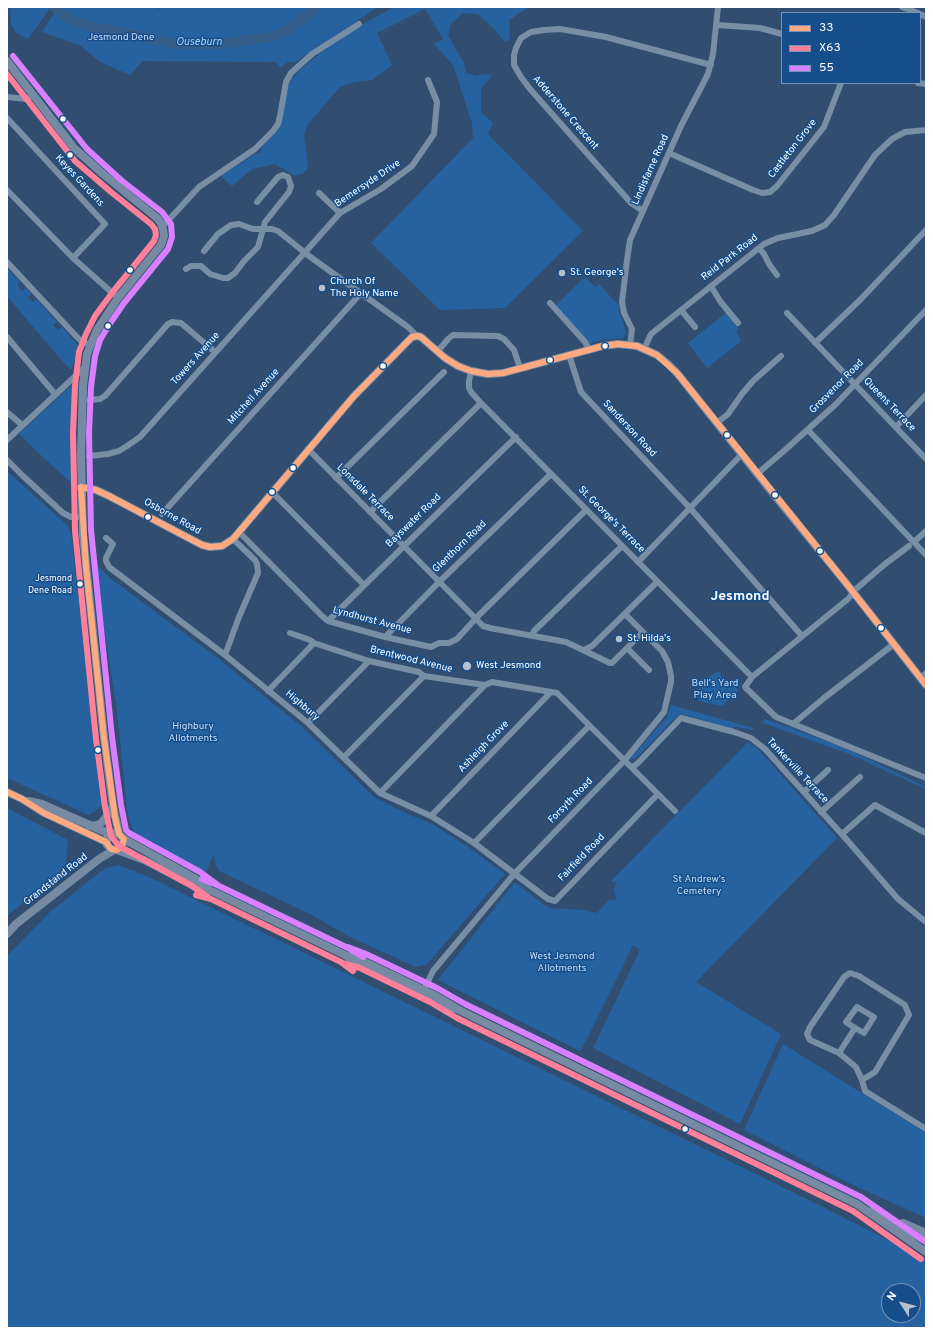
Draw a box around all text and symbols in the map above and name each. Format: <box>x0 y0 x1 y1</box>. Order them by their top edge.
legend <box>781 12 921 84</box>
text: 33 <box>819 20 833 36</box>
park label: Jesmond Dene <box>88 32 154 44</box>
water label: Ouseburn <box>176 36 222 50</box>
text: X63 <box>819 40 841 56</box>
text: 55 <box>819 60 834 76</box>
street label: Adderstone Crescent <box>530 73 600 153</box>
unlabelled marker <box>58 114 68 124</box>
street label: Castleton Grove <box>766 117 820 181</box>
street label: Lindisfarne Road <box>630 133 672 207</box>
unlabelled marker <box>65 150 75 160</box>
street label: Keyes Gardens <box>52 153 106 209</box>
street label: Bemersyde Drive <box>333 158 403 210</box>
street label: Reid Park Road <box>699 232 761 284</box>
unlabelled marker <box>125 265 135 275</box>
place label: St. George's <box>570 267 623 279</box>
marker: St. George's <box>557 268 567 278</box>
place label: Church Of The Holy Name <box>330 276 398 300</box>
marker: Church Of The Holy Name <box>317 283 327 293</box>
unlabelled marker <box>103 321 113 331</box>
street label: Towers Avenue <box>169 330 223 388</box>
unlabelled marker <box>600 341 610 351</box>
unlabelled marker <box>545 355 555 365</box>
street label: Grosvenor Road <box>807 357 867 417</box>
unlabelled marker <box>378 361 388 371</box>
street label: Mitchell Avenue <box>226 366 282 428</box>
street label: Queens Terrace <box>860 376 918 434</box>
street label: Sanderson Road <box>600 398 658 460</box>
unlabelled marker <box>722 430 732 440</box>
street label: Lonsdale Terrace <box>334 462 396 524</box>
unlabelled marker <box>288 463 298 473</box>
street label: St. George's Terrace <box>575 484 647 556</box>
unlabelled marker <box>267 487 277 497</box>
unlabelled marker <box>770 490 780 500</box>
street label: Bayswater Road <box>384 492 444 550</box>
street label: Osborne Road <box>141 496 203 538</box>
unlabelled marker <box>143 512 153 522</box>
street label: Glenthorn Road <box>431 518 489 576</box>
unlabelled marker <box>815 546 825 556</box>
place label: Jesmond Dene Road <box>28 574 72 595</box>
marker: Jesmond Dene Road <box>75 579 85 589</box>
district label: Jesmond <box>711 589 769 605</box>
street label: Lyndhurst Avenue <box>331 605 413 637</box>
unlabelled marker <box>876 623 886 633</box>
place label: St. Hilda's <box>627 633 671 645</box>
marker: St. Hilda's <box>614 634 624 644</box>
street label: Brentwood Avenue <box>368 644 454 676</box>
marker: West Jesmond <box>461 660 473 672</box>
place label: West Jesmond <box>476 660 541 672</box>
park label: Bell's Yard Play Area <box>692 678 738 702</box>
street label: Highbury <box>282 688 322 724</box>
street label: Ashleigh Grove <box>456 718 512 776</box>
park label: Highbury Allotments <box>169 721 217 744</box>
street label: Tankerville Terrace <box>764 736 830 806</box>
unlabelled marker <box>93 745 103 755</box>
street label: Forsyth Road <box>546 776 596 826</box>
street label: Fairfield Road <box>556 832 608 884</box>
street label: Grandstand Road <box>22 851 90 909</box>
park label: St Andrew's Cemetery <box>672 874 726 898</box>
park label: West Jesmond Allotments <box>529 951 595 974</box>
unlabelled marker <box>680 1124 690 1134</box>
north arrow <box>881 1283 921 1323</box>
text: N <box>884 1289 900 1304</box>

